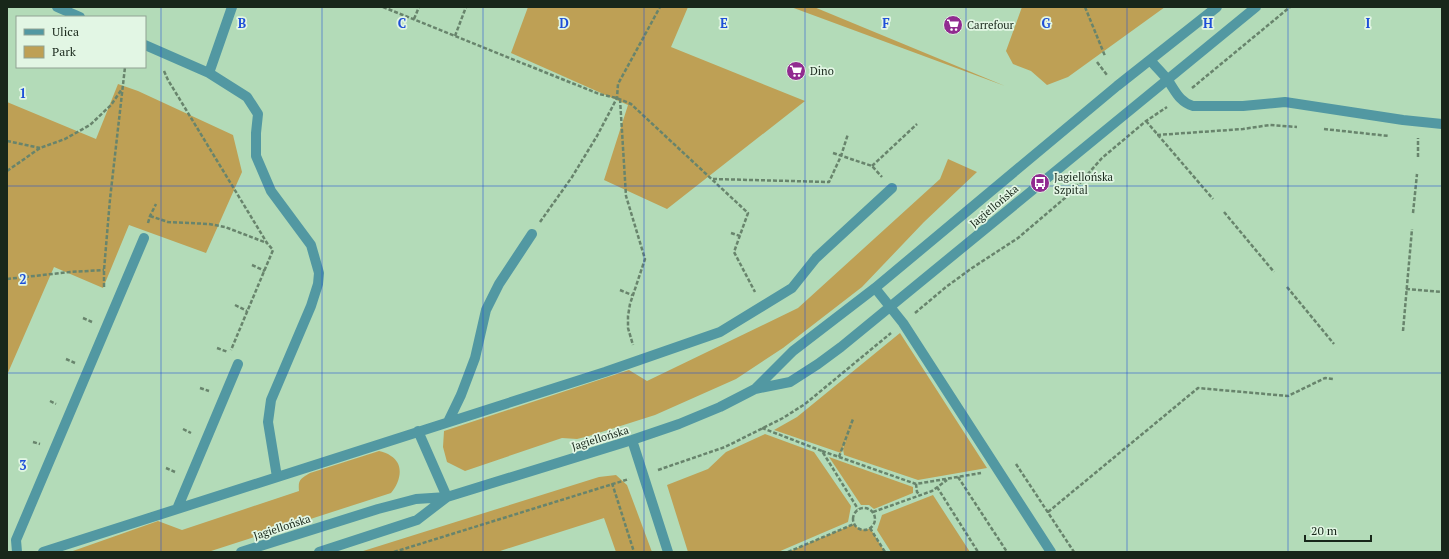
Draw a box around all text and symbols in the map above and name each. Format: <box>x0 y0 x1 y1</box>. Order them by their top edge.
text: B <box>238 14 246 32</box>
text: C <box>398 14 406 32</box>
text: D <box>559 14 569 32</box>
text: E <box>720 14 728 32</box>
text: F <box>882 14 890 32</box>
supermarket icon: Carrefour <box>942 14 964 36</box>
text: G <box>1041 14 1051 32</box>
text: H <box>1203 14 1213 32</box>
text: I <box>1366 14 1371 32</box>
legend <box>16 16 146 68</box>
place label: Carrefour <box>967 18 1015 32</box>
text: Ulica <box>52 24 79 39</box>
text: Park <box>52 44 77 59</box>
supermarket icon: Dino <box>785 60 807 82</box>
place label: Dino <box>810 64 834 78</box>
text: 1 <box>19 84 27 102</box>
place label: Jagiellońska Szpital <box>1054 170 1114 197</box>
bus stop icon: Jagiellońska Szpital <box>1029 172 1051 194</box>
street label: Jagiellońska <box>967 181 1022 230</box>
text: 2 <box>19 270 27 288</box>
street label: Jagiellońska <box>570 423 631 453</box>
text: 3 <box>19 456 27 474</box>
street label: Jagiellońska <box>252 511 313 543</box>
scale bar <box>1305 517 1371 543</box>
text: 20 m <box>1311 523 1338 538</box>

